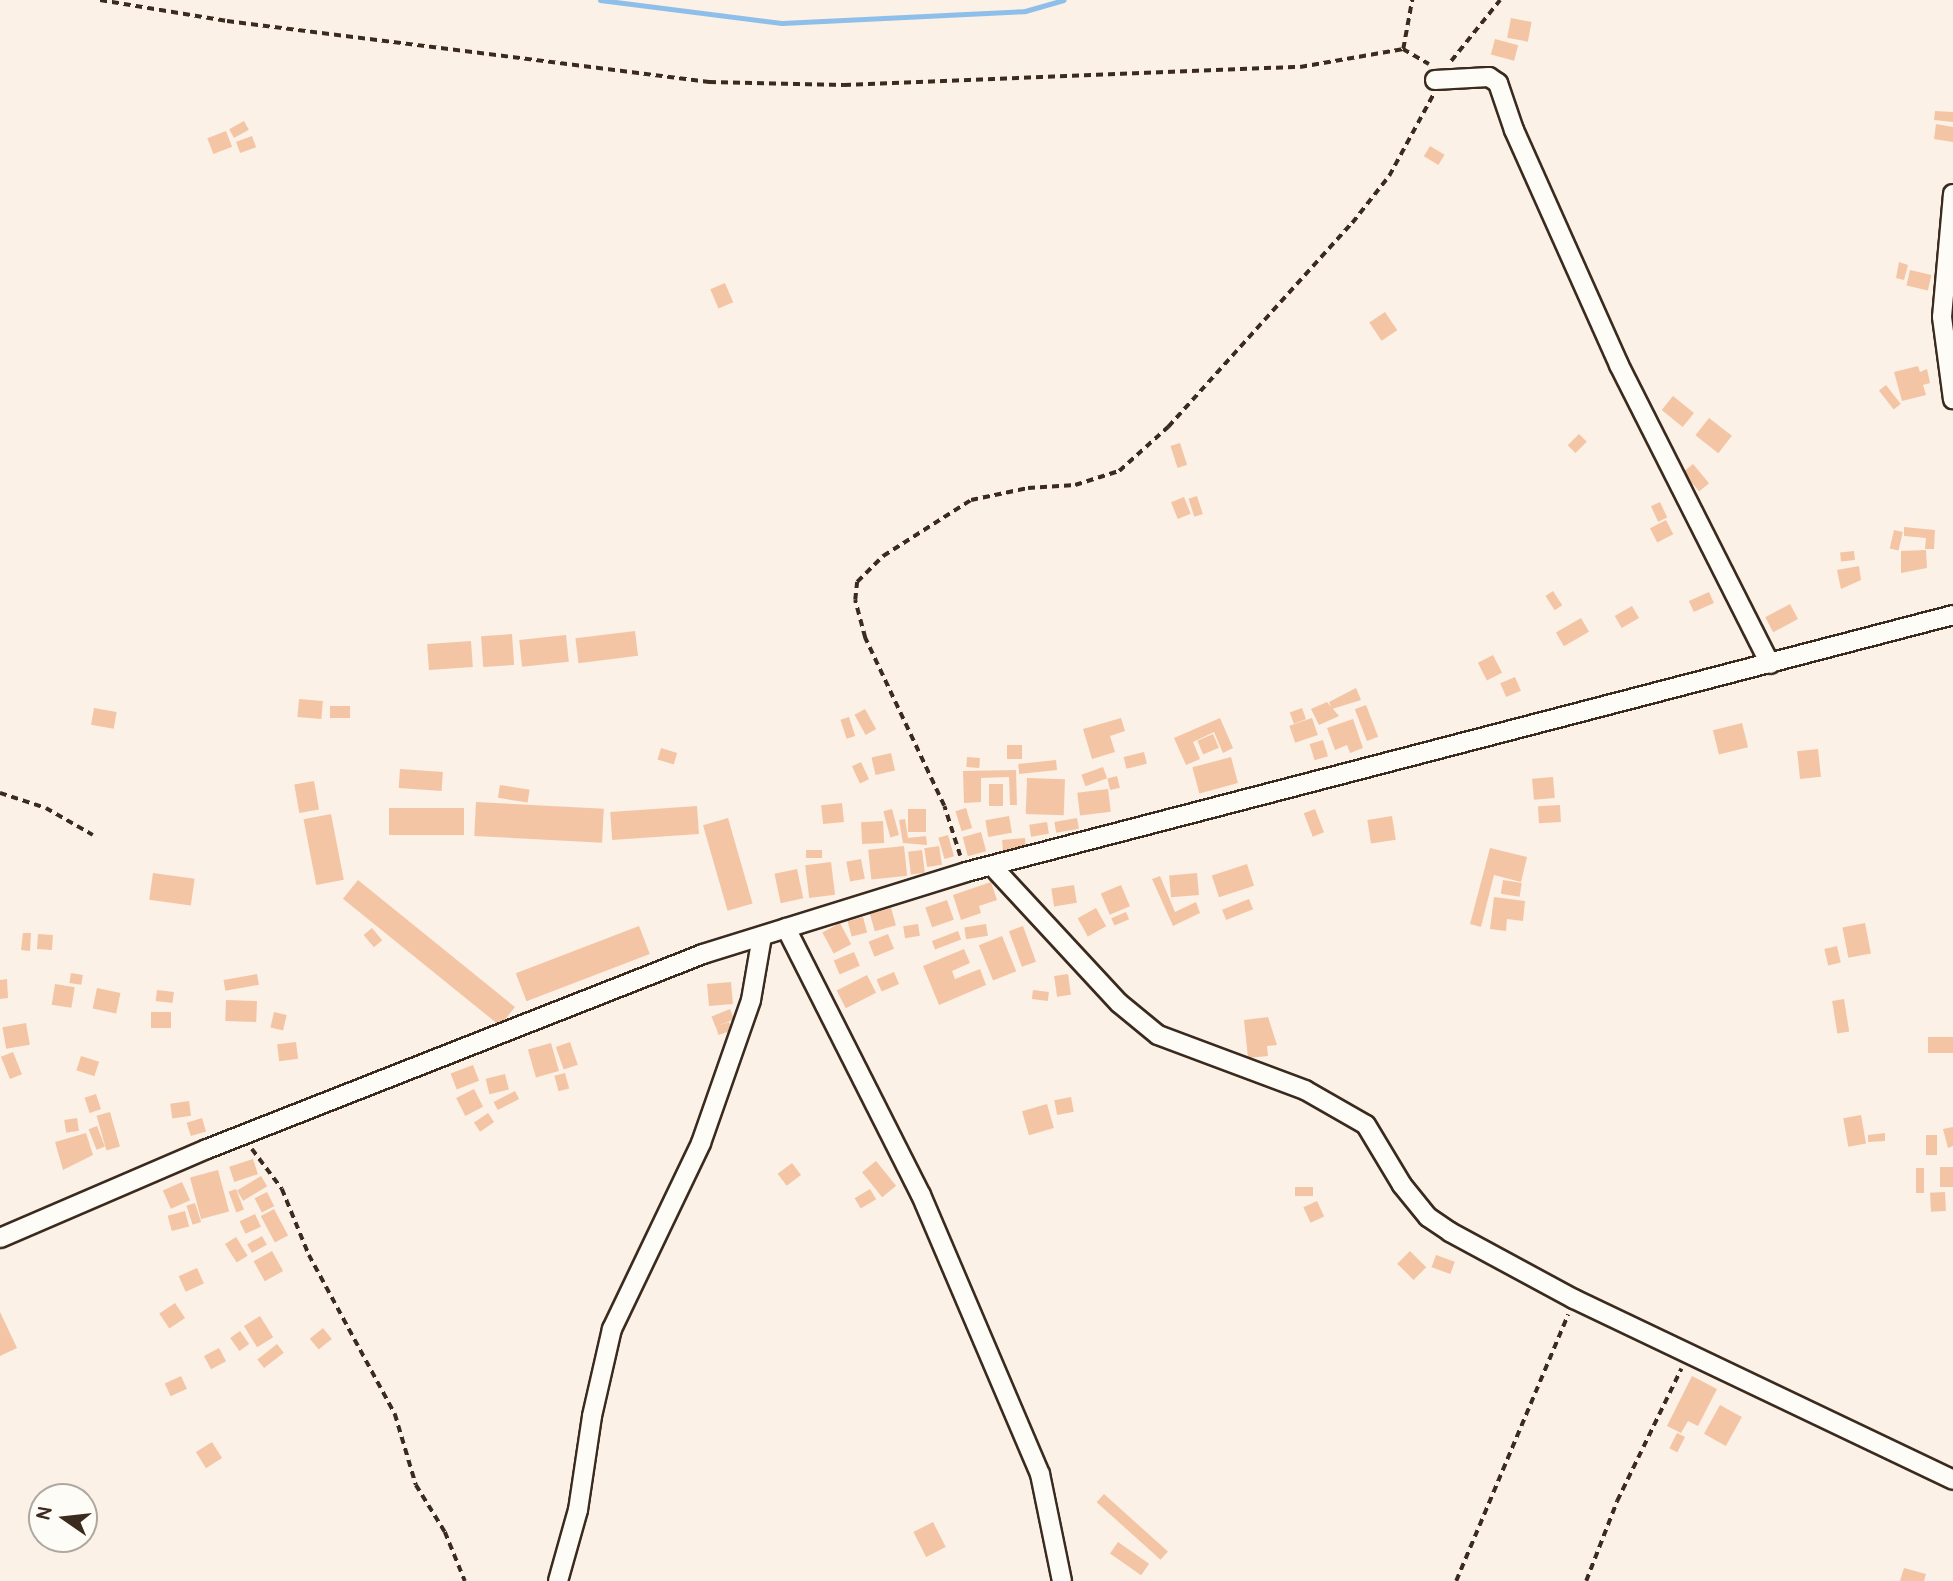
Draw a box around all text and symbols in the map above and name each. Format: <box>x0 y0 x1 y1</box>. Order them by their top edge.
north arrow <box>28 1483 98 1553</box>
text: N <box>31 1504 58 1523</box>

